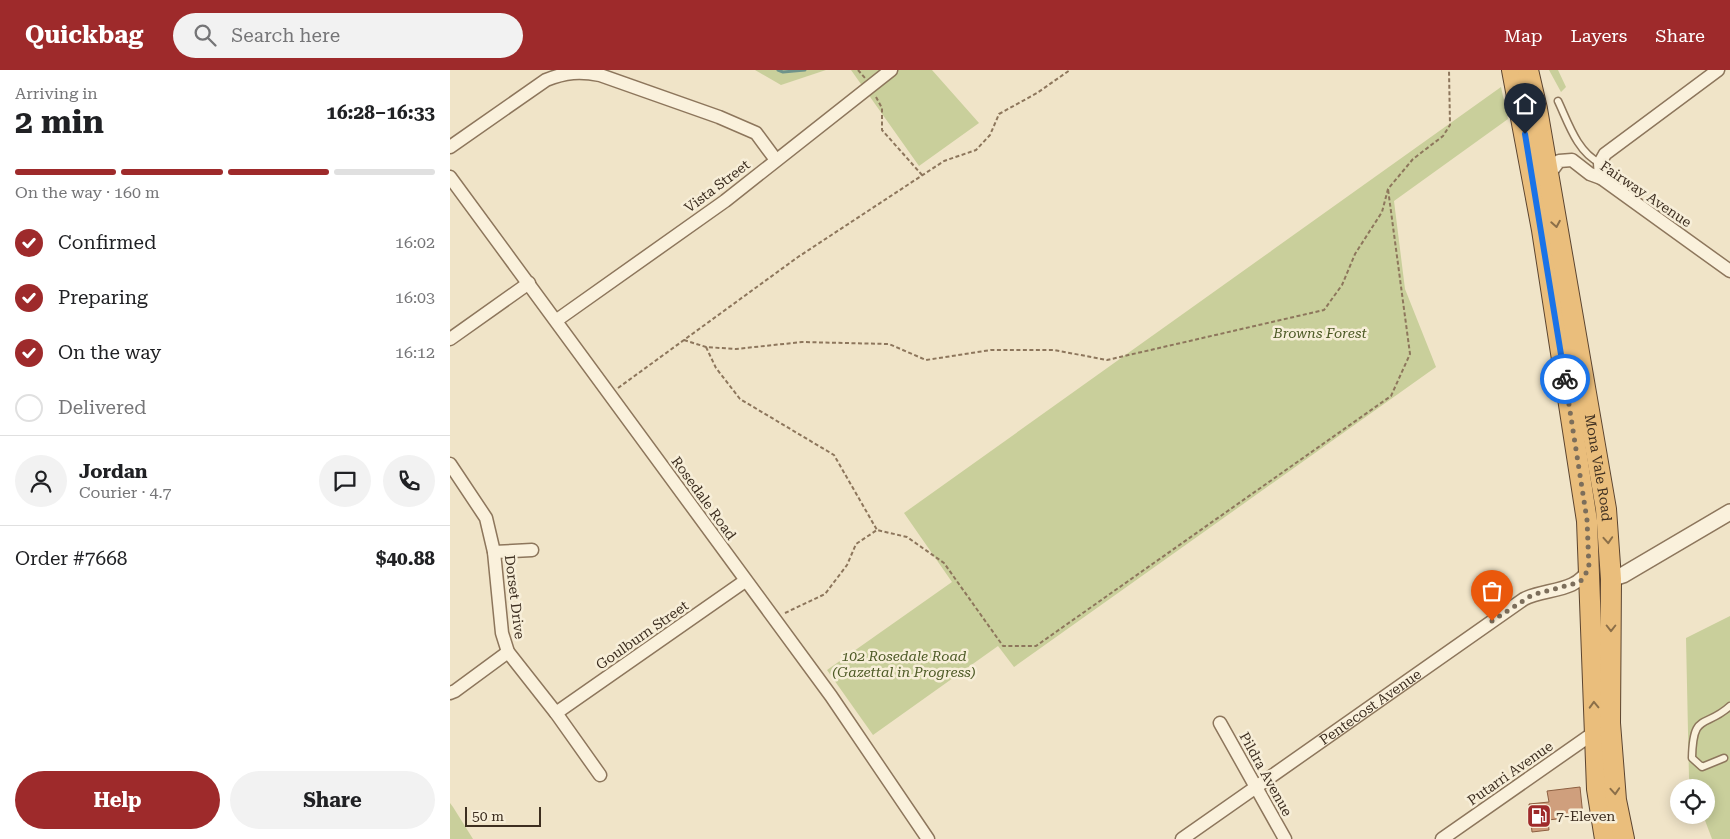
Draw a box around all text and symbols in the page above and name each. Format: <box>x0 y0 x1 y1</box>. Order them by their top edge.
search box <box>173 13 523 58</box>
text: Quickbag <box>25 21 143 49</box>
icon: search <box>191 21 219 49</box>
text: Search here <box>231 24 340 47</box>
text: Map <box>1504 25 1543 46</box>
text: Layers <box>1571 25 1627 46</box>
text: Share <box>1655 25 1705 46</box>
pin <box>1504 83 1546 134</box>
text: Arriving in <box>15 84 98 103</box>
icon: home <box>1511 90 1539 118</box>
text: 16:28–16:33 <box>326 101 435 124</box>
text: 2 min <box>15 103 104 141</box>
street label: Vista Street <box>681 156 753 216</box>
street label: Fairway Avenue <box>1597 158 1695 231</box>
text: On the way · 160 m <box>15 183 160 202</box>
one-way arrow <box>1551 220 1561 229</box>
icon: check <box>15 229 43 257</box>
text: Confirmed <box>58 231 156 254</box>
text: 16:02 <box>395 233 435 252</box>
icon: check <box>15 284 43 312</box>
text: Preparing <box>58 286 148 309</box>
text: 16:03 <box>395 288 435 307</box>
park label: Browns Forest <box>1272 325 1367 341</box>
icon: check <box>15 339 43 367</box>
text: On the way <box>58 341 161 364</box>
text: 16:12 <box>395 343 435 362</box>
courier <box>1540 354 1590 404</box>
icon: bike <box>1551 365 1579 393</box>
text: Delivered <box>58 396 146 419</box>
street label: Mona Vale Road <box>1582 413 1615 522</box>
street label: Rosedale Road <box>668 453 740 543</box>
button: person <box>15 455 67 507</box>
button: chat <box>319 455 371 507</box>
button: phone <box>383 455 435 507</box>
text: Jordan <box>79 460 148 483</box>
text: Courier · 4.7 <box>79 483 172 502</box>
one-way arrow <box>1602 536 1613 544</box>
text: Order #7668 <box>15 547 127 570</box>
text: $40.88 <box>376 547 435 570</box>
street label: Dorset Drive <box>502 554 528 640</box>
pin <box>1471 570 1513 621</box>
icon: bag <box>1478 577 1506 605</box>
street label: Goulburn Street <box>593 597 691 673</box>
one-way arrow <box>1606 624 1616 632</box>
park label: 102 Rosedale Road (Gazettal in Progress) <box>832 648 976 680</box>
street label: Pentecost Avenue <box>1316 666 1424 748</box>
one-way arrow <box>1589 701 1599 708</box>
street label: Pildra Avenue <box>1236 729 1296 819</box>
street label: Putarri Avenue <box>1464 737 1556 808</box>
button: Help <box>15 771 220 829</box>
button: Share <box>230 771 435 829</box>
map controls <box>1670 779 1715 824</box>
button: locate <box>1670 779 1715 824</box>
one-way arrow <box>1610 787 1621 795</box>
fuel station icon: 7-Eleven <box>1526 803 1552 829</box>
scale bar <box>465 804 541 827</box>
text: 50 m <box>472 808 504 824</box>
place label: 7-Eleven <box>1556 808 1615 824</box>

